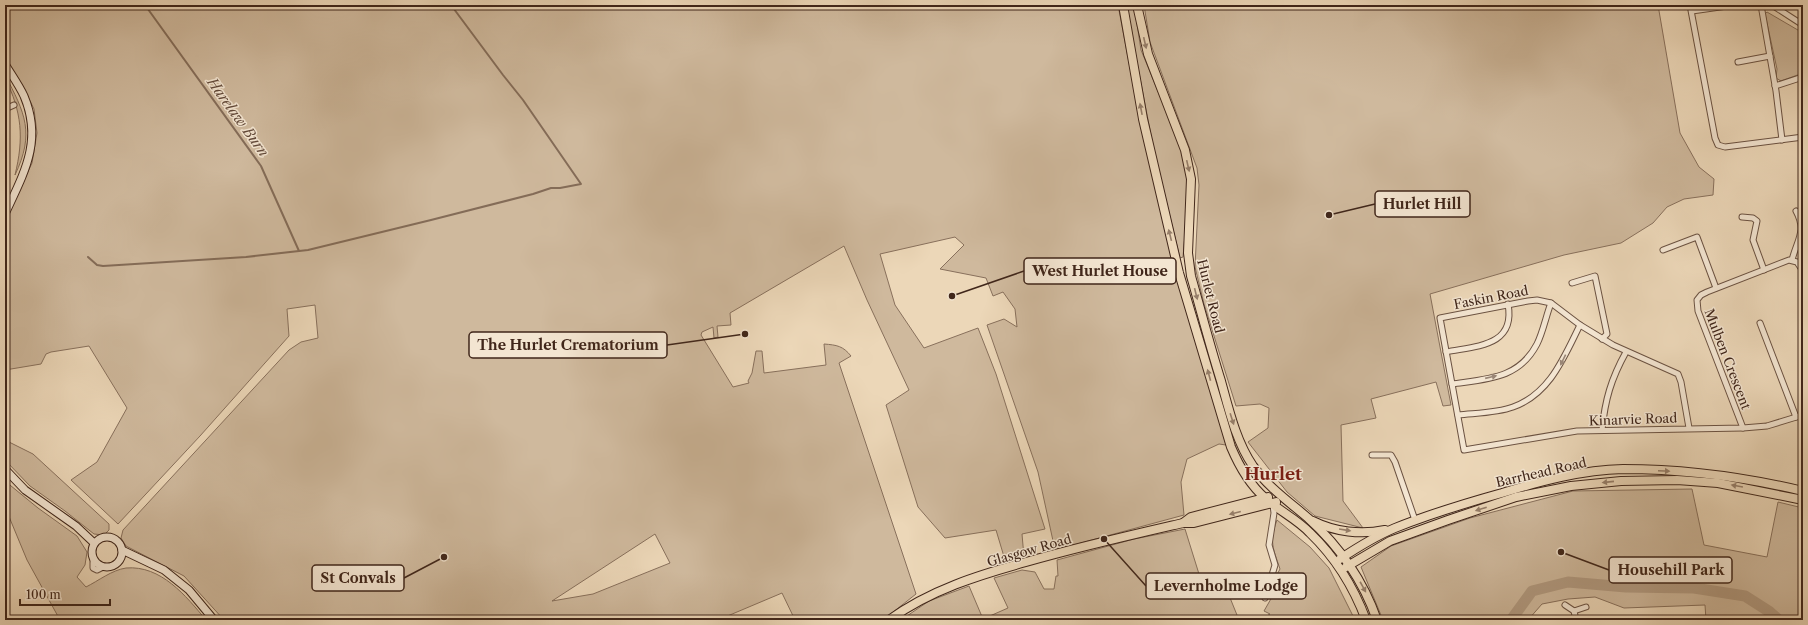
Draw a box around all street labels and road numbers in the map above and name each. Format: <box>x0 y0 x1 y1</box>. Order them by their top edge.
street label: Hurlet Road <box>1194 257 1228 335</box>
street label: Faskin Road <box>1452 282 1530 312</box>
street label: Mulben Crescent <box>1701 306 1755 412</box>
street label: Kinarvie Road <box>1589 409 1678 429</box>
street label: Barrhead Road <box>1494 454 1588 490</box>
street label: Glasgow Road <box>985 530 1073 570</box>

